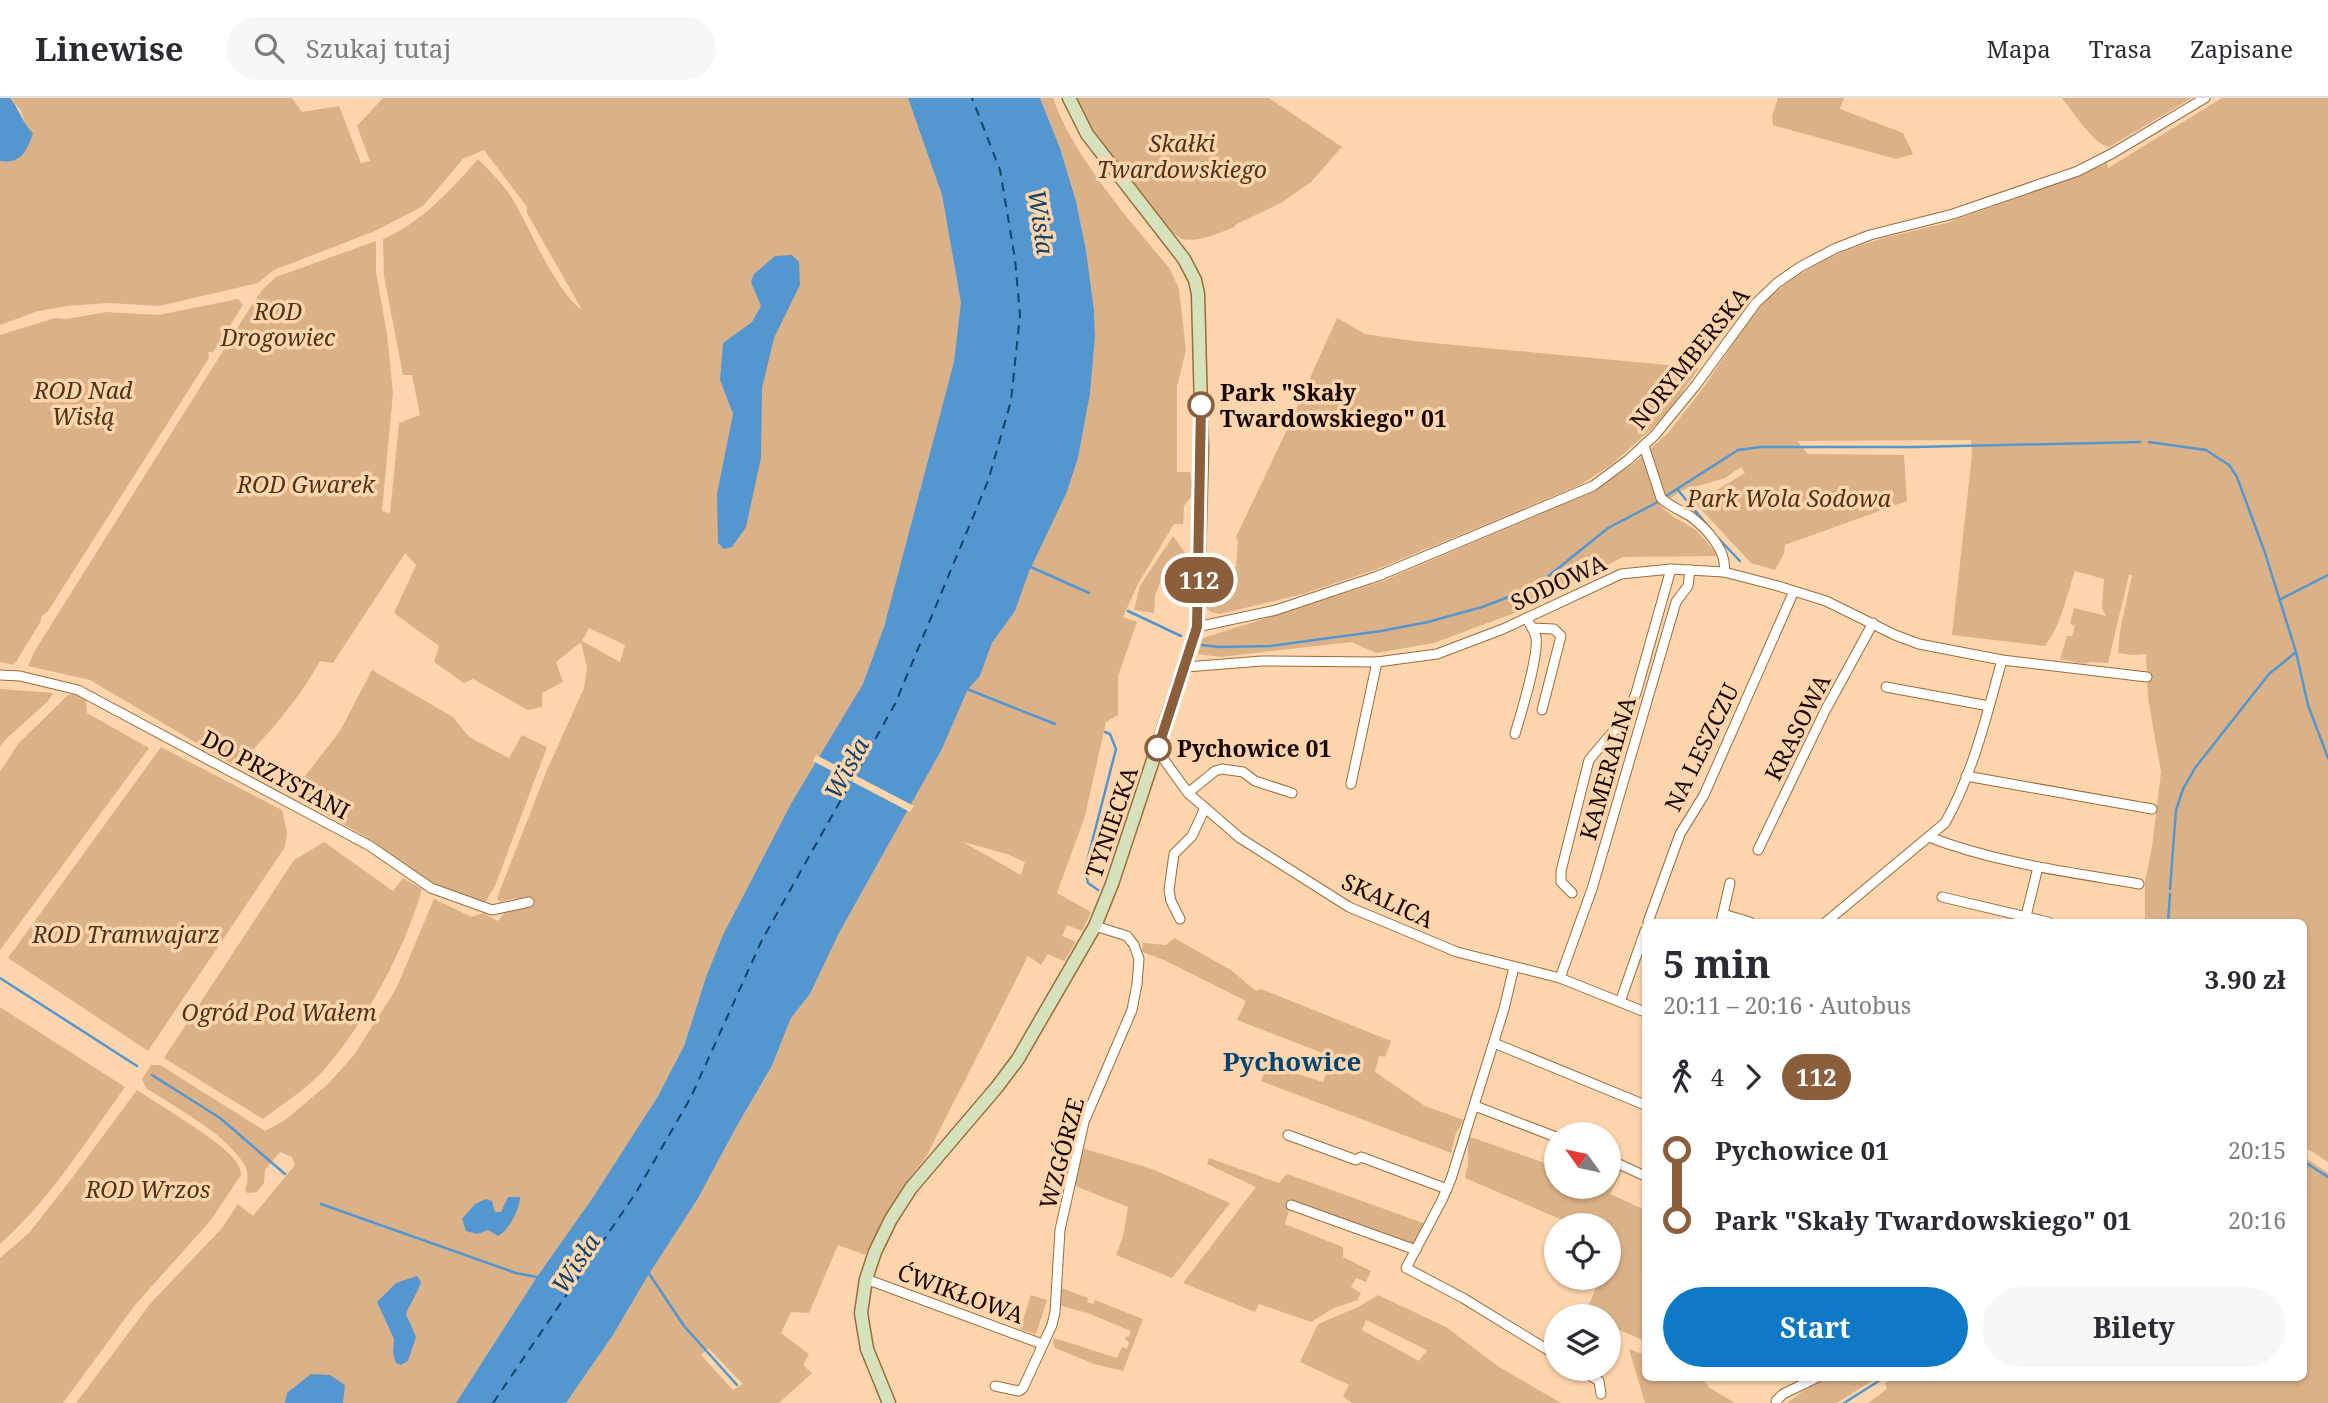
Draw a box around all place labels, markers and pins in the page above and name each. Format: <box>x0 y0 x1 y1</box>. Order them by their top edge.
place label: Park "Skały Twardowskiego" 01 <box>1220 376 1447 434</box>
marker: Park "Skały Twardowskiego" 01 <box>1188 392 1214 418</box>
place label: Pychowice 01 <box>1177 732 1332 764</box>
marker: Pychowice 01 <box>1145 735 1171 761</box>

